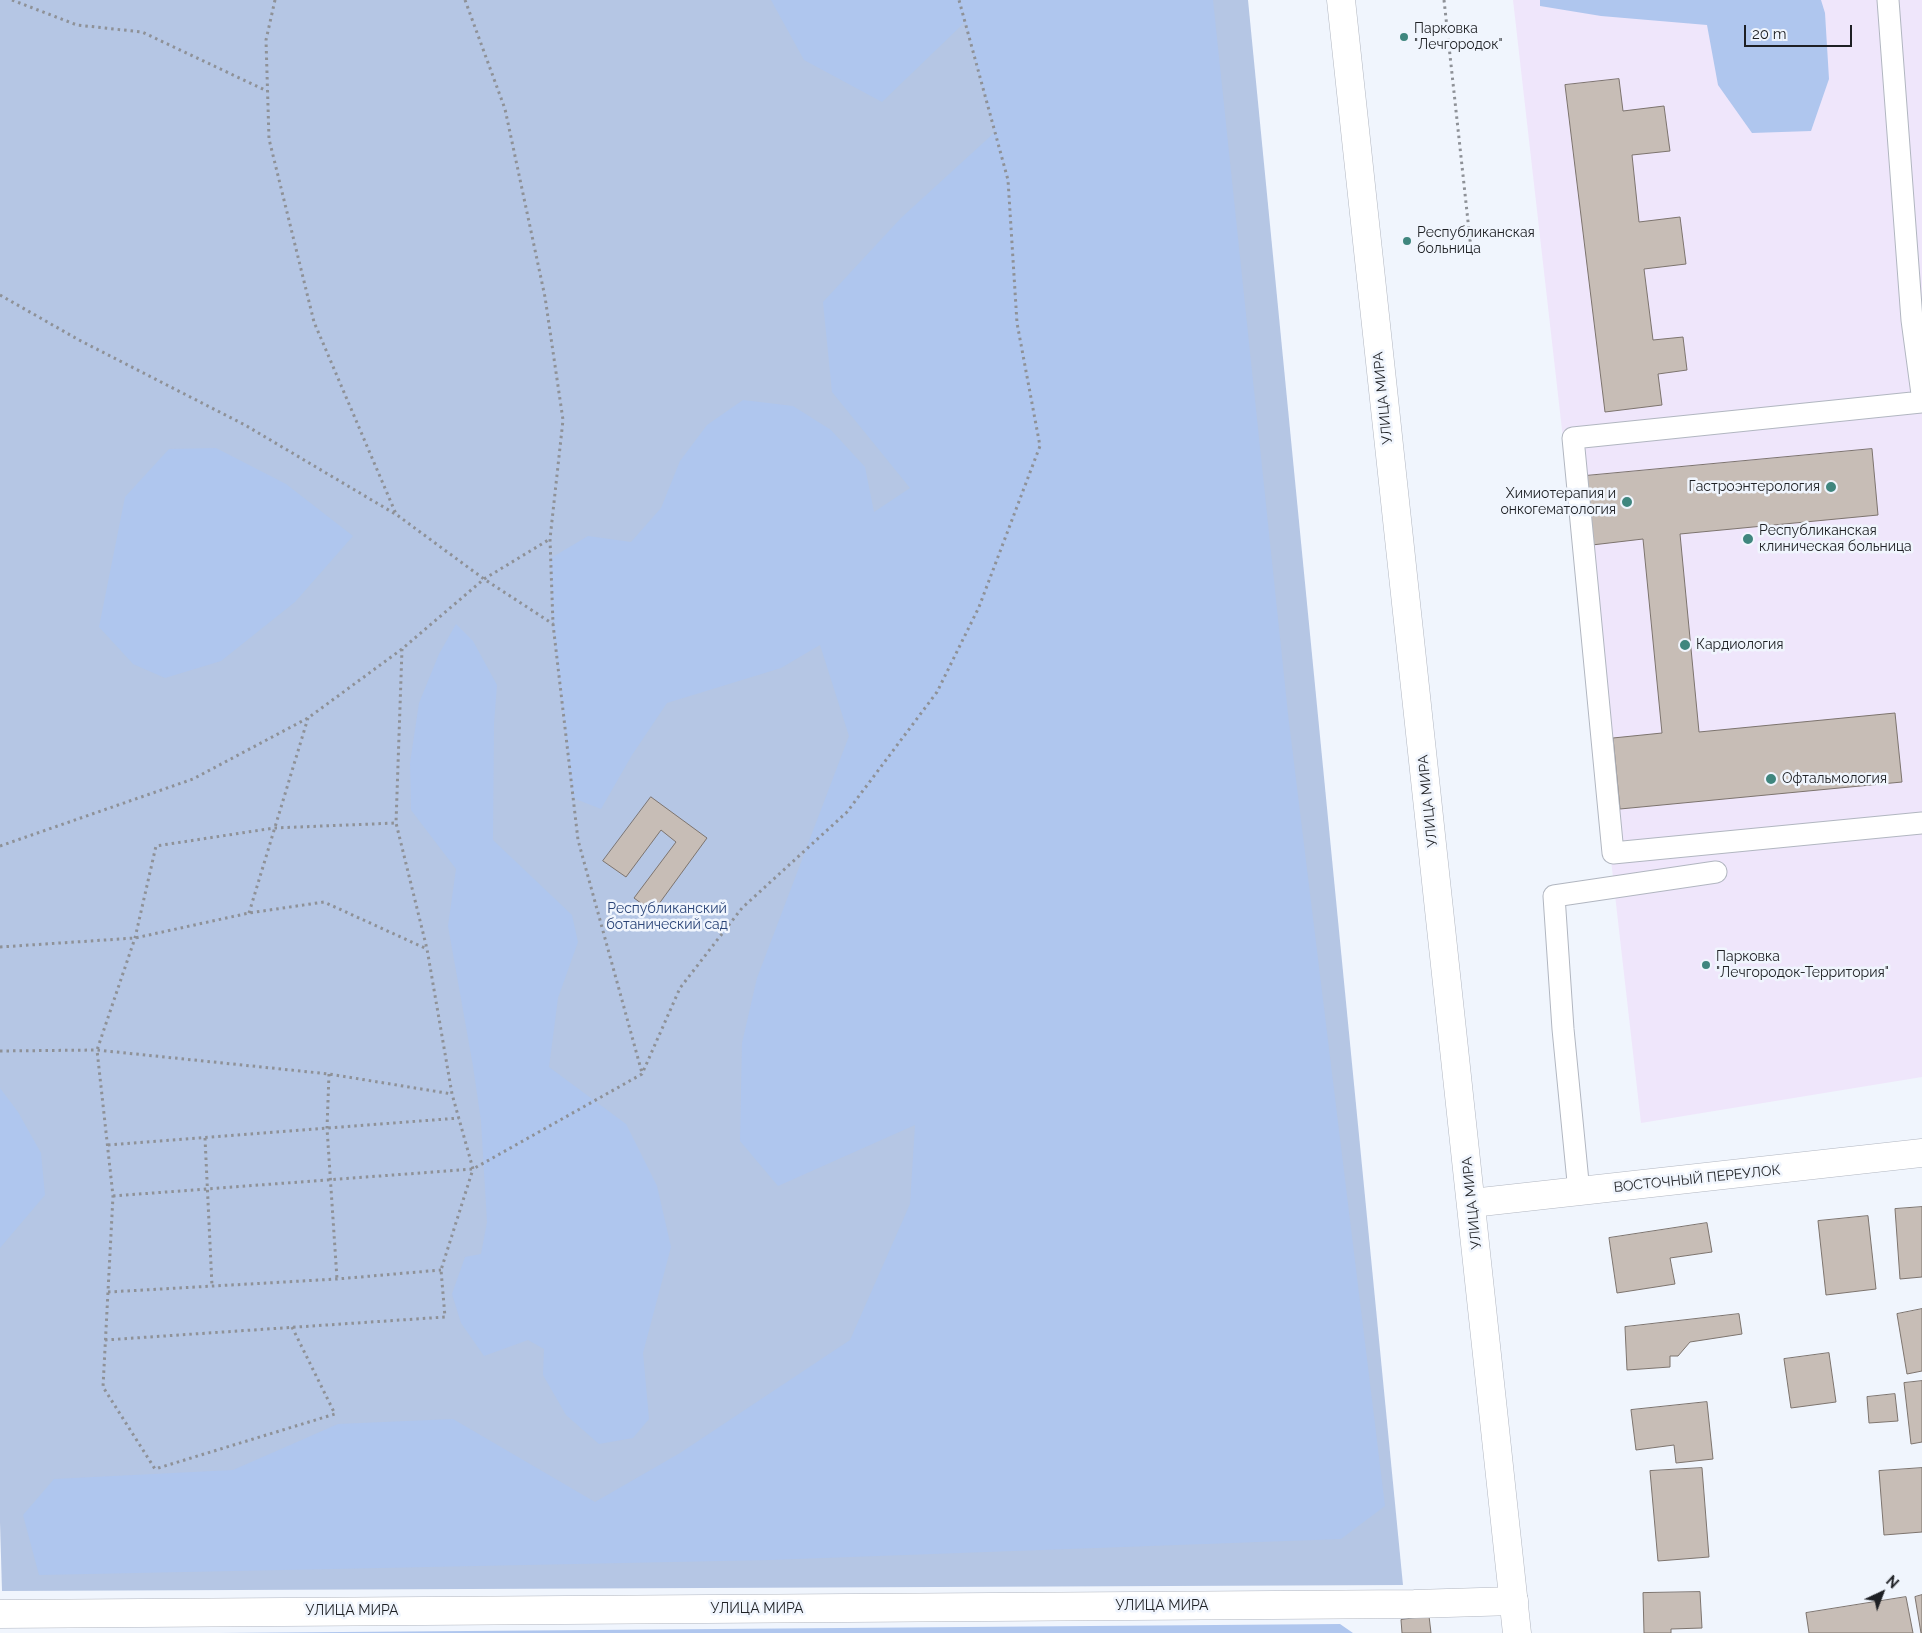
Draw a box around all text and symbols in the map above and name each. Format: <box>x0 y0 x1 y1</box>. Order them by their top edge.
scale bar <box>1747 15 1854 47</box>
place label: Парковка "Лечгородок" <box>1414 21 1502 54</box>
text: 20 m <box>1752 25 1787 43</box>
marker: Парковка "Лечгородок" <box>1398 31 1410 43</box>
place label: Республиканская больница <box>1417 225 1535 258</box>
marker: Республиканская больница <box>1401 235 1413 247</box>
street label: УЛИЦА МИРА <box>1370 351 1396 445</box>
place label: Гастроэнтерология <box>1688 479 1820 495</box>
marker: Гастроэнтерология <box>1824 480 1838 494</box>
place label: Химиотерапия и онкогематология <box>1501 486 1616 518</box>
marker: Химиотерапия и онкогематология <box>1620 495 1634 509</box>
place label: Республиканская клиническая больница <box>1759 523 1912 556</box>
marker: Республиканская клиническая больница <box>1741 532 1755 546</box>
place label: Кардиология <box>1696 637 1783 653</box>
marker: Кардиология <box>1678 638 1692 652</box>
street label: УЛИЦА МИРА <box>1415 754 1441 848</box>
place label: Офтальмология <box>1782 771 1887 787</box>
marker: Офтальмология <box>1764 772 1778 786</box>
park label: Республиканский ботанический сад <box>606 901 728 934</box>
place label: Парковка "Лечгородок-Территория" <box>1716 949 1889 982</box>
marker: Парковка "Лечгородок-Территория" <box>1700 959 1712 971</box>
street label: УЛИЦА МИРА <box>1459 1156 1485 1250</box>
street label: ВОСТОЧНЫЙ ПЕРЕУЛОК <box>1613 1162 1781 1196</box>
north arrow <box>1857 1568 1907 1618</box>
text: N <box>1883 1573 1902 1592</box>
street label: УЛИЦА МИРА <box>1115 1598 1209 1614</box>
street label: УЛИЦА МИРА <box>710 1601 804 1617</box>
street label: УЛИЦА МИРА <box>305 1603 399 1619</box>

